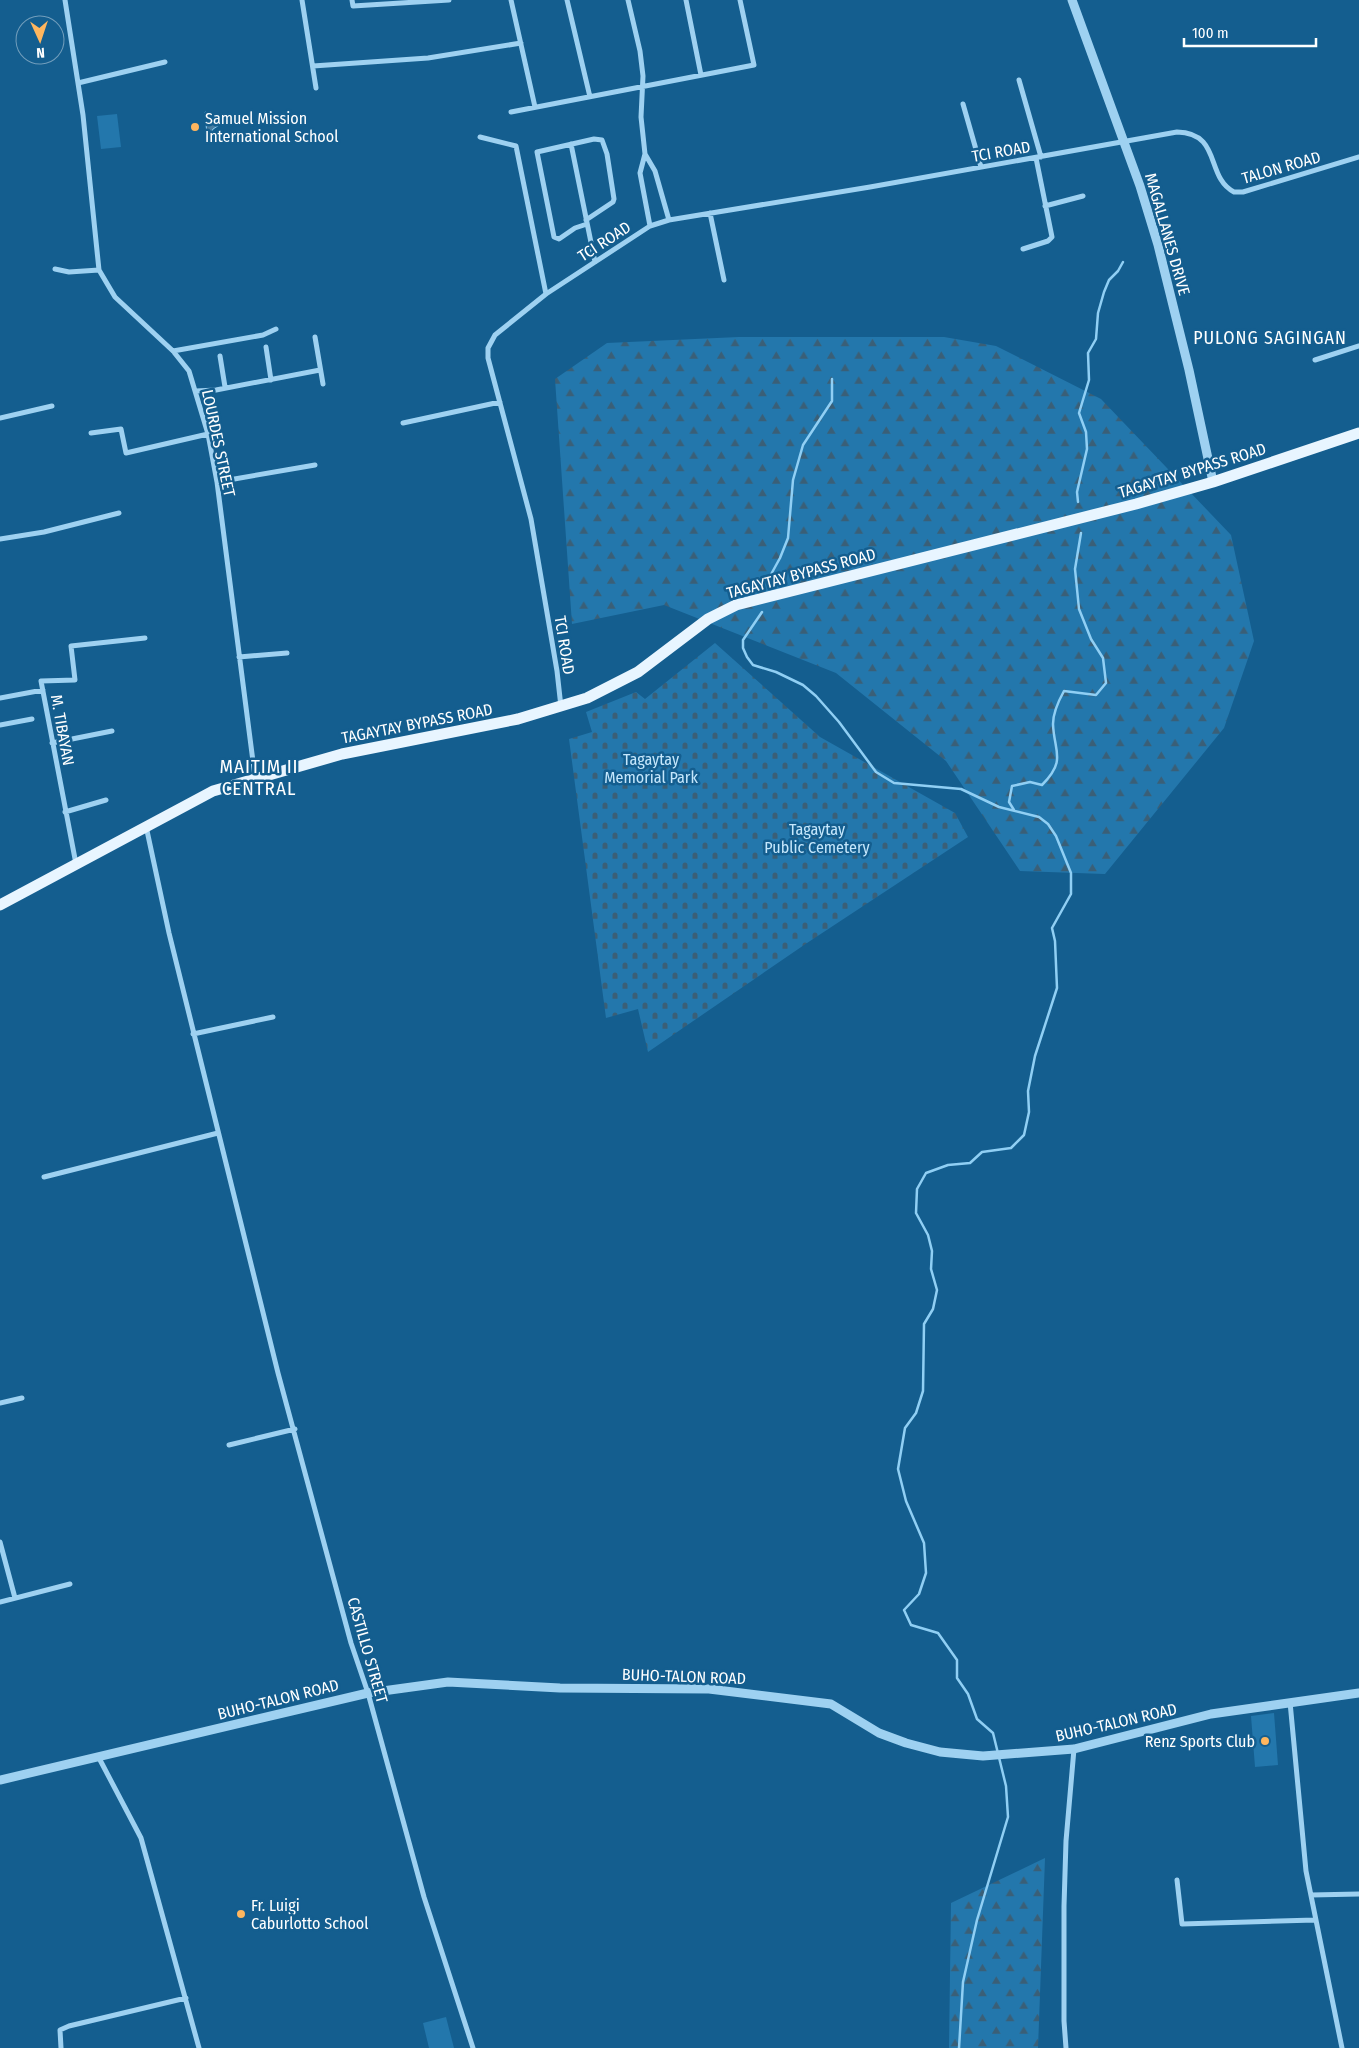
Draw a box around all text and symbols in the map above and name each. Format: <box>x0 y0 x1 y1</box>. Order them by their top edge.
north arrow <box>15 15 65 65</box>
scale bar <box>1184 15 1316 47</box>
text: 100 m <box>1192 24 1229 42</box>
text: N <box>36 44 45 61</box>
place label: Samuel Mission International School <box>205 109 338 146</box>
marker: Samuel Mission International School <box>189 121 201 133</box>
street label: TCI ROAD <box>970 137 1032 166</box>
street label: TALON ROAD <box>1240 147 1323 188</box>
street label: MAGALLANES DRIVE <box>1141 171 1194 298</box>
street label: TCI ROAD <box>574 217 634 265</box>
district label: PULONG SAGINGAN <box>1193 327 1347 349</box>
street label: LOURDES STREET <box>198 388 239 499</box>
street label: TAGAYTAY BYPASS ROAD <box>1116 439 1268 502</box>
street label: TAGAYTAY BYPASS ROAD <box>725 544 878 603</box>
street label: TCI ROAD <box>550 614 579 676</box>
street label: M. TIBAYAN <box>47 693 78 767</box>
street label: TAGAYTAY BYPASS ROAD <box>340 700 494 747</box>
park label: Tagaytay Memorial Park <box>604 750 698 787</box>
district label: MAITIM II CENTRAL <box>219 755 299 800</box>
park label: Tagaytay Public Cemetery <box>764 820 870 857</box>
street label: CASTILLO STREET <box>343 1595 392 1706</box>
street label: BUHO-TALON ROAD <box>622 1665 746 1688</box>
street label: BUHO-TALON ROAD <box>216 1675 341 1724</box>
street label: BUHO-TALON ROAD <box>1054 1699 1179 1746</box>
place label: Renz Sports Club <box>1145 1732 1255 1751</box>
marker: Renz Sports Club <box>1259 1735 1271 1747</box>
place label: Fr. Luigi Caburlotto School <box>251 1896 369 1933</box>
marker: Fr. Luigi Caburlotto School <box>235 1908 247 1920</box>

